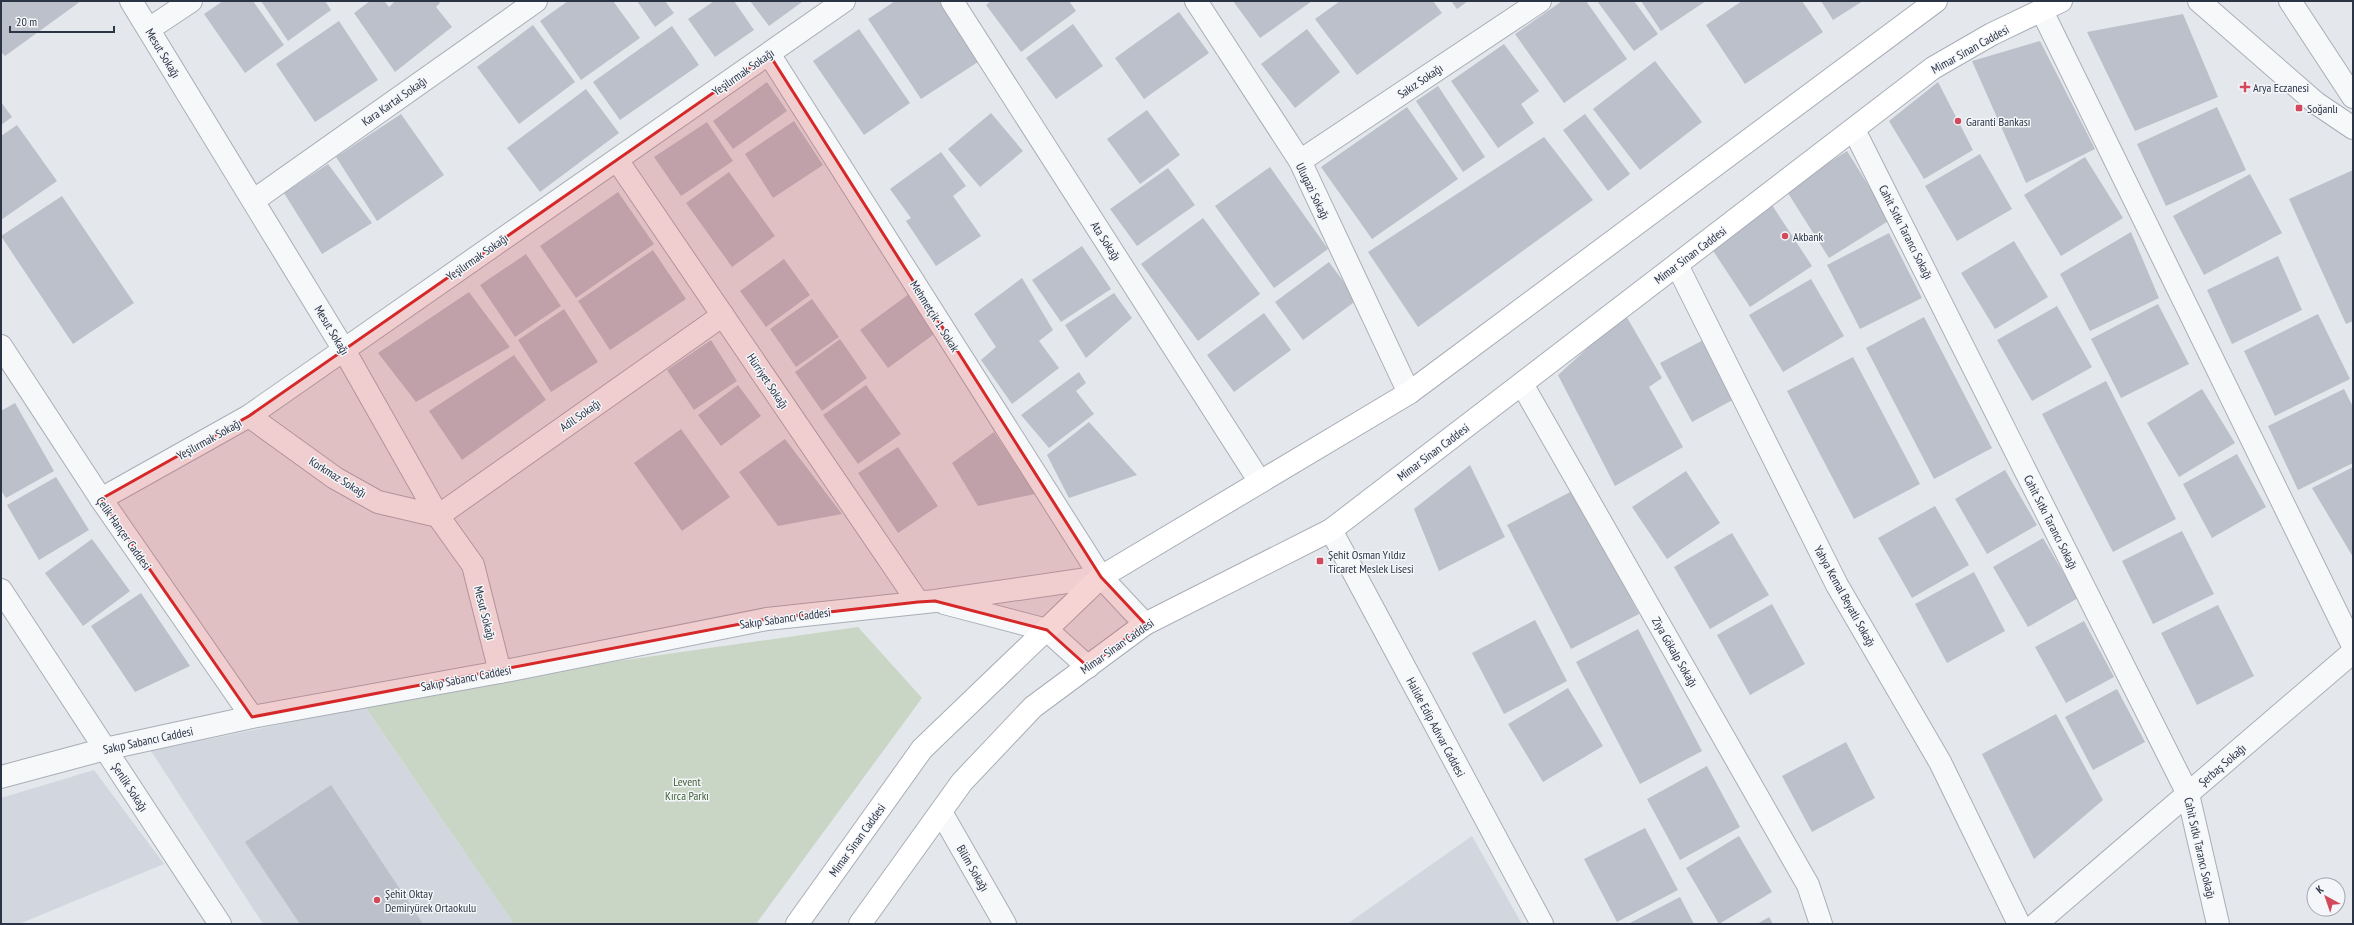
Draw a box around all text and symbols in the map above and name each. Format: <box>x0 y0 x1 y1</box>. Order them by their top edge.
scale bar <box>10 8 114 34</box>
text: 20 m <box>16 14 37 29</box>
street label: Mimar Sinan Caddesi <box>1929 21 2011 77</box>
street label: Mesut Sokağı <box>142 25 184 81</box>
street label: Yeşilırmak Sokağı <box>709 45 777 99</box>
street label: Sakız Sokağı <box>1395 60 1445 102</box>
street label: Kara Kartal Sokağı <box>359 73 429 129</box>
place label: Arya Eczanesi <box>2253 80 2309 95</box>
marker: Arya Eczanesi <box>2240 82 2250 92</box>
place label: Soğanlı <box>2307 101 2338 116</box>
marker: Soğanlı <box>2294 103 2304 113</box>
place label: Garanti Bankası <box>1966 114 2030 129</box>
marker: Garanti Bankası <box>1953 116 1963 126</box>
street label: Ulugazi Sokağı <box>1293 160 1333 222</box>
street label: Cahit Sıtkı Tarancı Sokağı <box>1876 182 1936 282</box>
street label: Ata Sokağı <box>1088 219 1124 263</box>
street label: Mimar Sinan Caddesi <box>1651 223 1729 287</box>
place label: Akbank <box>1793 229 1824 244</box>
street label: Yeşilırmak Sokağı <box>443 230 511 284</box>
marker: Akbank <box>1780 231 1790 241</box>
street label: Mehmetçik 1. Sokak <box>907 278 963 355</box>
street label: Mesut Sokağı <box>311 302 353 358</box>
street label: Hürriyet Sokağı <box>744 350 792 412</box>
street label: Adil Sokağı <box>557 396 603 434</box>
street label: Yeşilırmak Sokağı <box>174 415 244 463</box>
street label: Mimar Sinan Caddesi <box>1394 420 1472 484</box>
street label: Korkmaz Sokağı <box>306 453 370 501</box>
street label: Cahit Sıtkı Tarancı Sokağı <box>2021 472 2081 572</box>
street label: Çelik Hançer Caddesi <box>93 494 155 572</box>
street label: Yahya Kemal Beyatlı Sokağı <box>1811 543 1879 649</box>
place label: Şehit Osman Yıldız Ticaret Meslek Lisesi <box>1328 547 1414 576</box>
marker: Şehit Osman Yıldız Ticaret Meslek Lisesi <box>1315 556 1325 566</box>
street label: Mesut Sokağı <box>471 584 499 642</box>
street label: Sakıp Sabancı Caddesi <box>739 604 831 632</box>
street label: Ziya Gökalp Sokağı <box>1649 614 1701 690</box>
street label: Mimar Sinan Caddesi <box>1077 615 1157 677</box>
street label: Sakıp Sabancı Caddesi <box>420 662 512 694</box>
street label: Halide Edip Adıvar Caddesi <box>1403 675 1469 779</box>
street label: Sakıp Sabancı Caddesi <box>102 723 194 757</box>
street label: Şerbaş Sokağı <box>2195 740 2249 790</box>
street label: Şenlik Sokağı <box>109 760 151 814</box>
park label: Levent Kırca Parkı <box>665 774 709 803</box>
street label: Cahit Sıtkı Tarancı Sokağı <box>2181 796 2219 900</box>
street label: Mimar Sinan Caddesi <box>826 801 888 879</box>
street label: Bilim Sokağı <box>954 842 992 894</box>
north arrow <box>2306 877 2346 917</box>
text: K <box>2313 882 2326 897</box>
place label: Şehit Oktay Demiryürek Ortaokulu <box>385 886 476 915</box>
marker: Şehit Oktay Demiryürek Ortaokulu <box>372 895 382 905</box>

